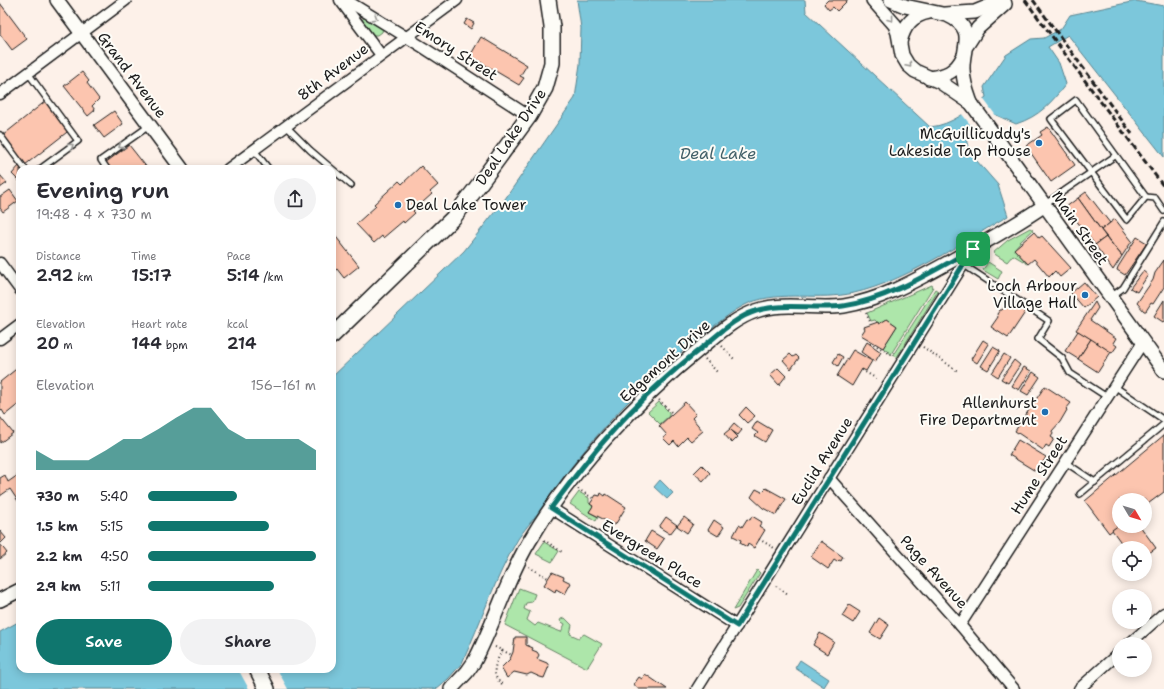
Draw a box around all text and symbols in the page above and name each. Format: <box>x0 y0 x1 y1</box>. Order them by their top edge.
one-way arrow <box>371 14 378 21</box>
one-way arrow <box>886 15 893 22</box>
street label: Emory Street <box>411 17 501 85</box>
street label: Grand Avenue <box>93 28 171 122</box>
street label: 8th Avenue <box>293 39 373 105</box>
one-way arrow <box>904 60 911 67</box>
street label: Deal Lake Drive <box>471 85 551 189</box>
place label: McGuillicuddy's Lakeside Tap House <box>889 124 1031 161</box>
marker: McGuillicuddy's Lakeside Tap House <box>1034 138 1044 148</box>
one-way arrow <box>118 141 125 148</box>
one-way arrow <box>67 143 74 151</box>
water label: Deal Lake <box>680 143 756 164</box>
text: Evening run <box>36 176 169 205</box>
button: share <box>274 178 316 220</box>
street label: Main Street <box>1047 187 1113 269</box>
place label: Deal Lake Tower <box>406 195 527 215</box>
marker: Deal Lake Tower <box>393 200 403 210</box>
text: 19:48 · 4 × 730 m <box>36 206 152 223</box>
pin <box>956 232 990 266</box>
icon: arrive <box>962 238 984 260</box>
text: Distance <box>36 249 81 264</box>
text: Time <box>131 249 157 264</box>
text: Pace <box>227 249 251 264</box>
text: 2.92 <box>36 264 73 286</box>
text: 15:17 <box>131 264 172 286</box>
text: 5:14 <box>227 264 260 286</box>
text: km <box>73 270 93 285</box>
text: /km <box>260 270 283 285</box>
place label: Loch Arbour Village Hall <box>987 276 1077 313</box>
marker: Loch Arbour Village Hall <box>1080 290 1090 300</box>
street label: Edgemont Drive <box>616 315 714 407</box>
text: Elevation <box>36 317 85 332</box>
text: Heart rate <box>131 317 187 332</box>
text: kcal <box>227 317 248 332</box>
text: 20 <box>36 332 59 354</box>
text: 144 <box>131 332 162 354</box>
text: 214 <box>227 332 257 354</box>
text: m <box>59 338 73 353</box>
text: bpm <box>162 338 188 353</box>
text: Elevation <box>36 377 94 394</box>
text: 156–161 m <box>251 377 316 394</box>
place label: Allenhurst Fire Department <box>919 393 1037 430</box>
marker: Allenhurst Fire Department <box>1040 407 1050 417</box>
street label: Euclid Avenue <box>787 413 857 509</box>
street label: Hume Street <box>1006 432 1072 518</box>
text: 730 m <box>36 488 79 505</box>
text: 5:40 <box>100 488 128 505</box>
north arrow <box>1112 493 1152 533</box>
map controls <box>1112 493 1152 677</box>
street label: Evergreen Place <box>598 515 706 593</box>
text: 1.5 km <box>36 518 78 535</box>
text: 5:15 <box>100 518 123 535</box>
street label: Page Avenue <box>896 531 972 613</box>
button: locate <box>1112 541 1152 581</box>
text: 2.2 km <box>36 548 82 565</box>
text: 4:50 <box>100 548 129 565</box>
text: 2.9 km <box>36 578 81 595</box>
text: 5:11 <box>100 578 121 595</box>
button: + <box>1112 589 1152 629</box>
button: Save <box>36 619 172 665</box>
button: Share <box>180 619 316 665</box>
button: − <box>1112 637 1152 677</box>

